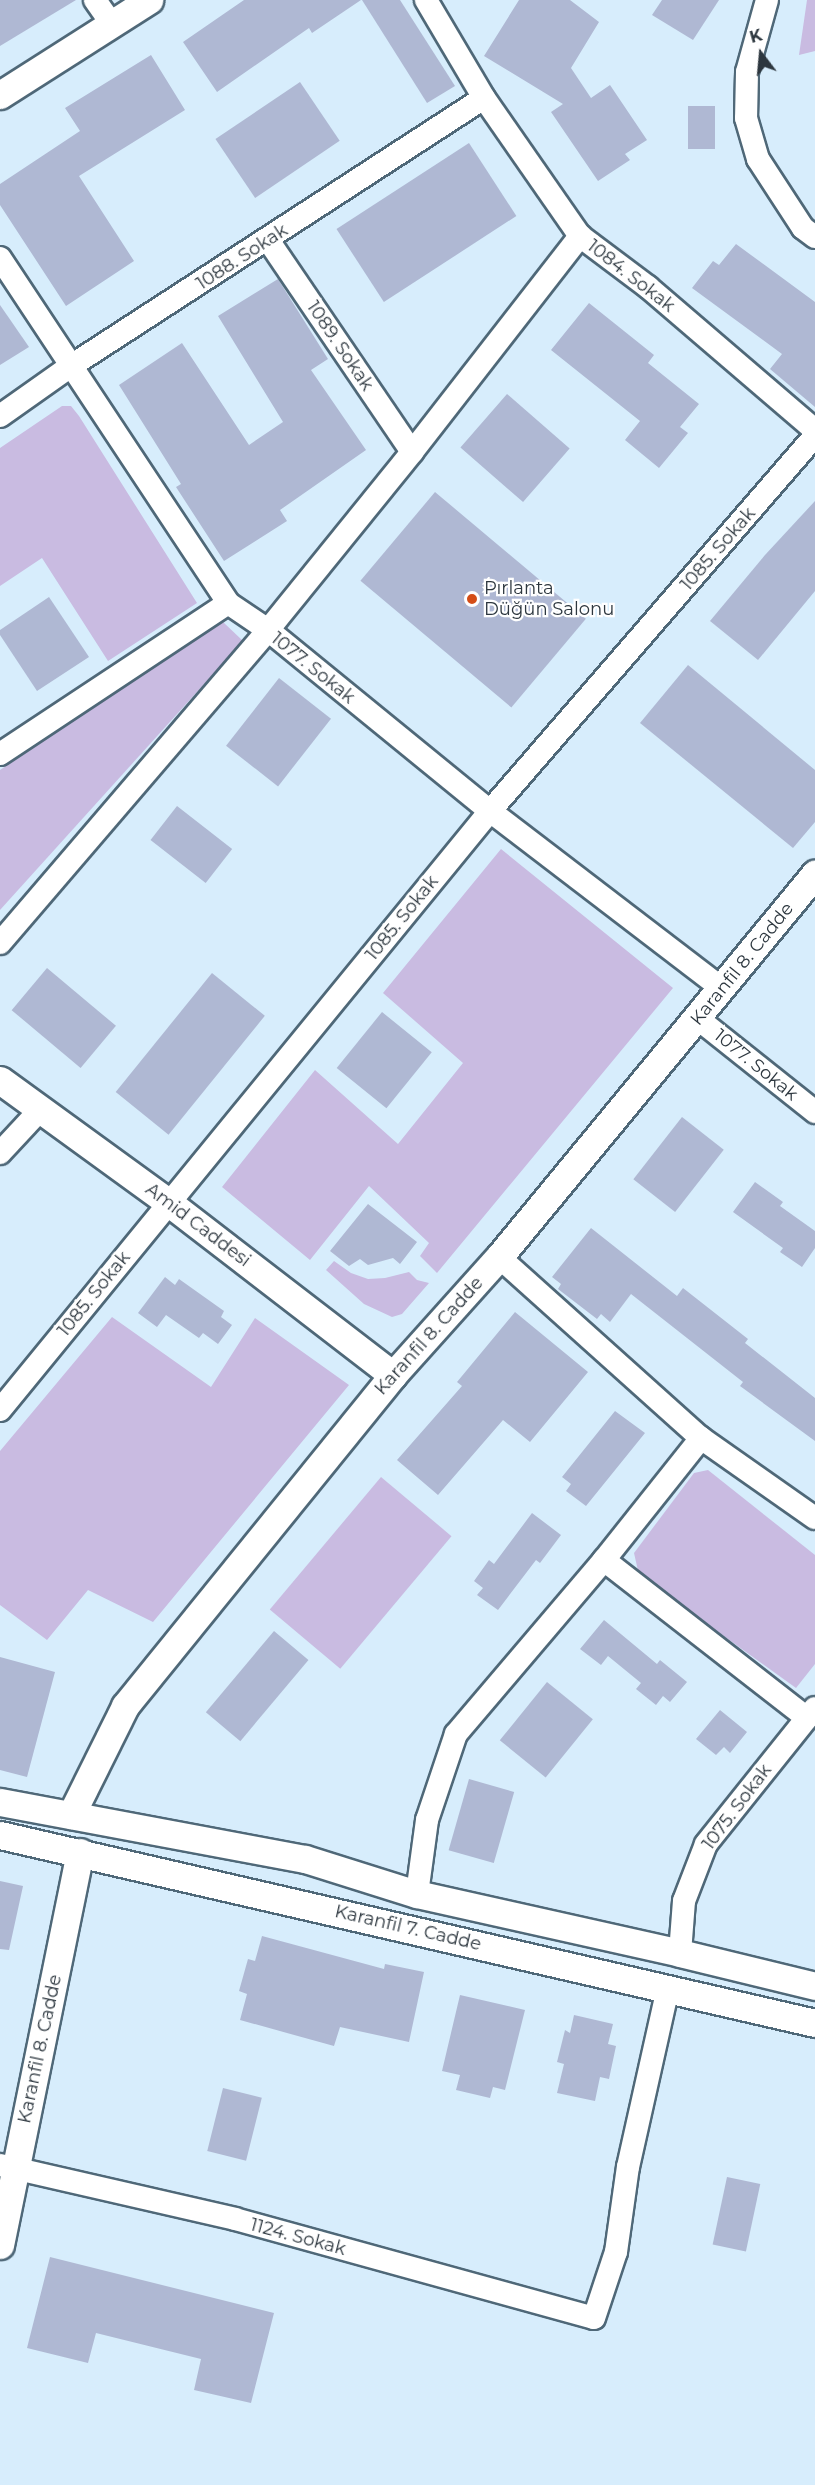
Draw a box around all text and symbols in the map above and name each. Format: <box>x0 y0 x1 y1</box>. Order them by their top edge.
north arrow <box>731 24 791 84</box>
text: K <box>748 25 764 47</box>
street label: 1088. Sokak <box>192 220 292 294</box>
street label: 1084. Sokak <box>583 235 679 317</box>
street label: 1089. Sokak <box>302 297 378 395</box>
street label: 1085. Sokak <box>676 503 760 595</box>
place label: Pırlanta Düğün Salonu <box>484 578 614 620</box>
marker: Pırlanta Düğün Salonu <box>465 592 479 606</box>
street label: 1077. Sokak <box>267 628 359 708</box>
street label: 1085. Sokak <box>361 871 443 965</box>
street label: Karanfil 8. Cadde <box>686 898 798 1030</box>
street label: 1077. Sokak <box>710 1025 802 1105</box>
street label: Amid Caddesi <box>141 1178 255 1272</box>
street label: 1085. Sokak <box>53 1247 135 1341</box>
street label: Karanfil 8. Cadde <box>370 1272 488 1400</box>
street label: 1075. Sokak <box>698 1760 776 1854</box>
street label: Karanfil 7. Cadde <box>333 1901 483 1955</box>
street label: Karanfil 8. Cadde <box>14 1973 66 2125</box>
street label: 1124. Sokak <box>248 2214 348 2260</box>

